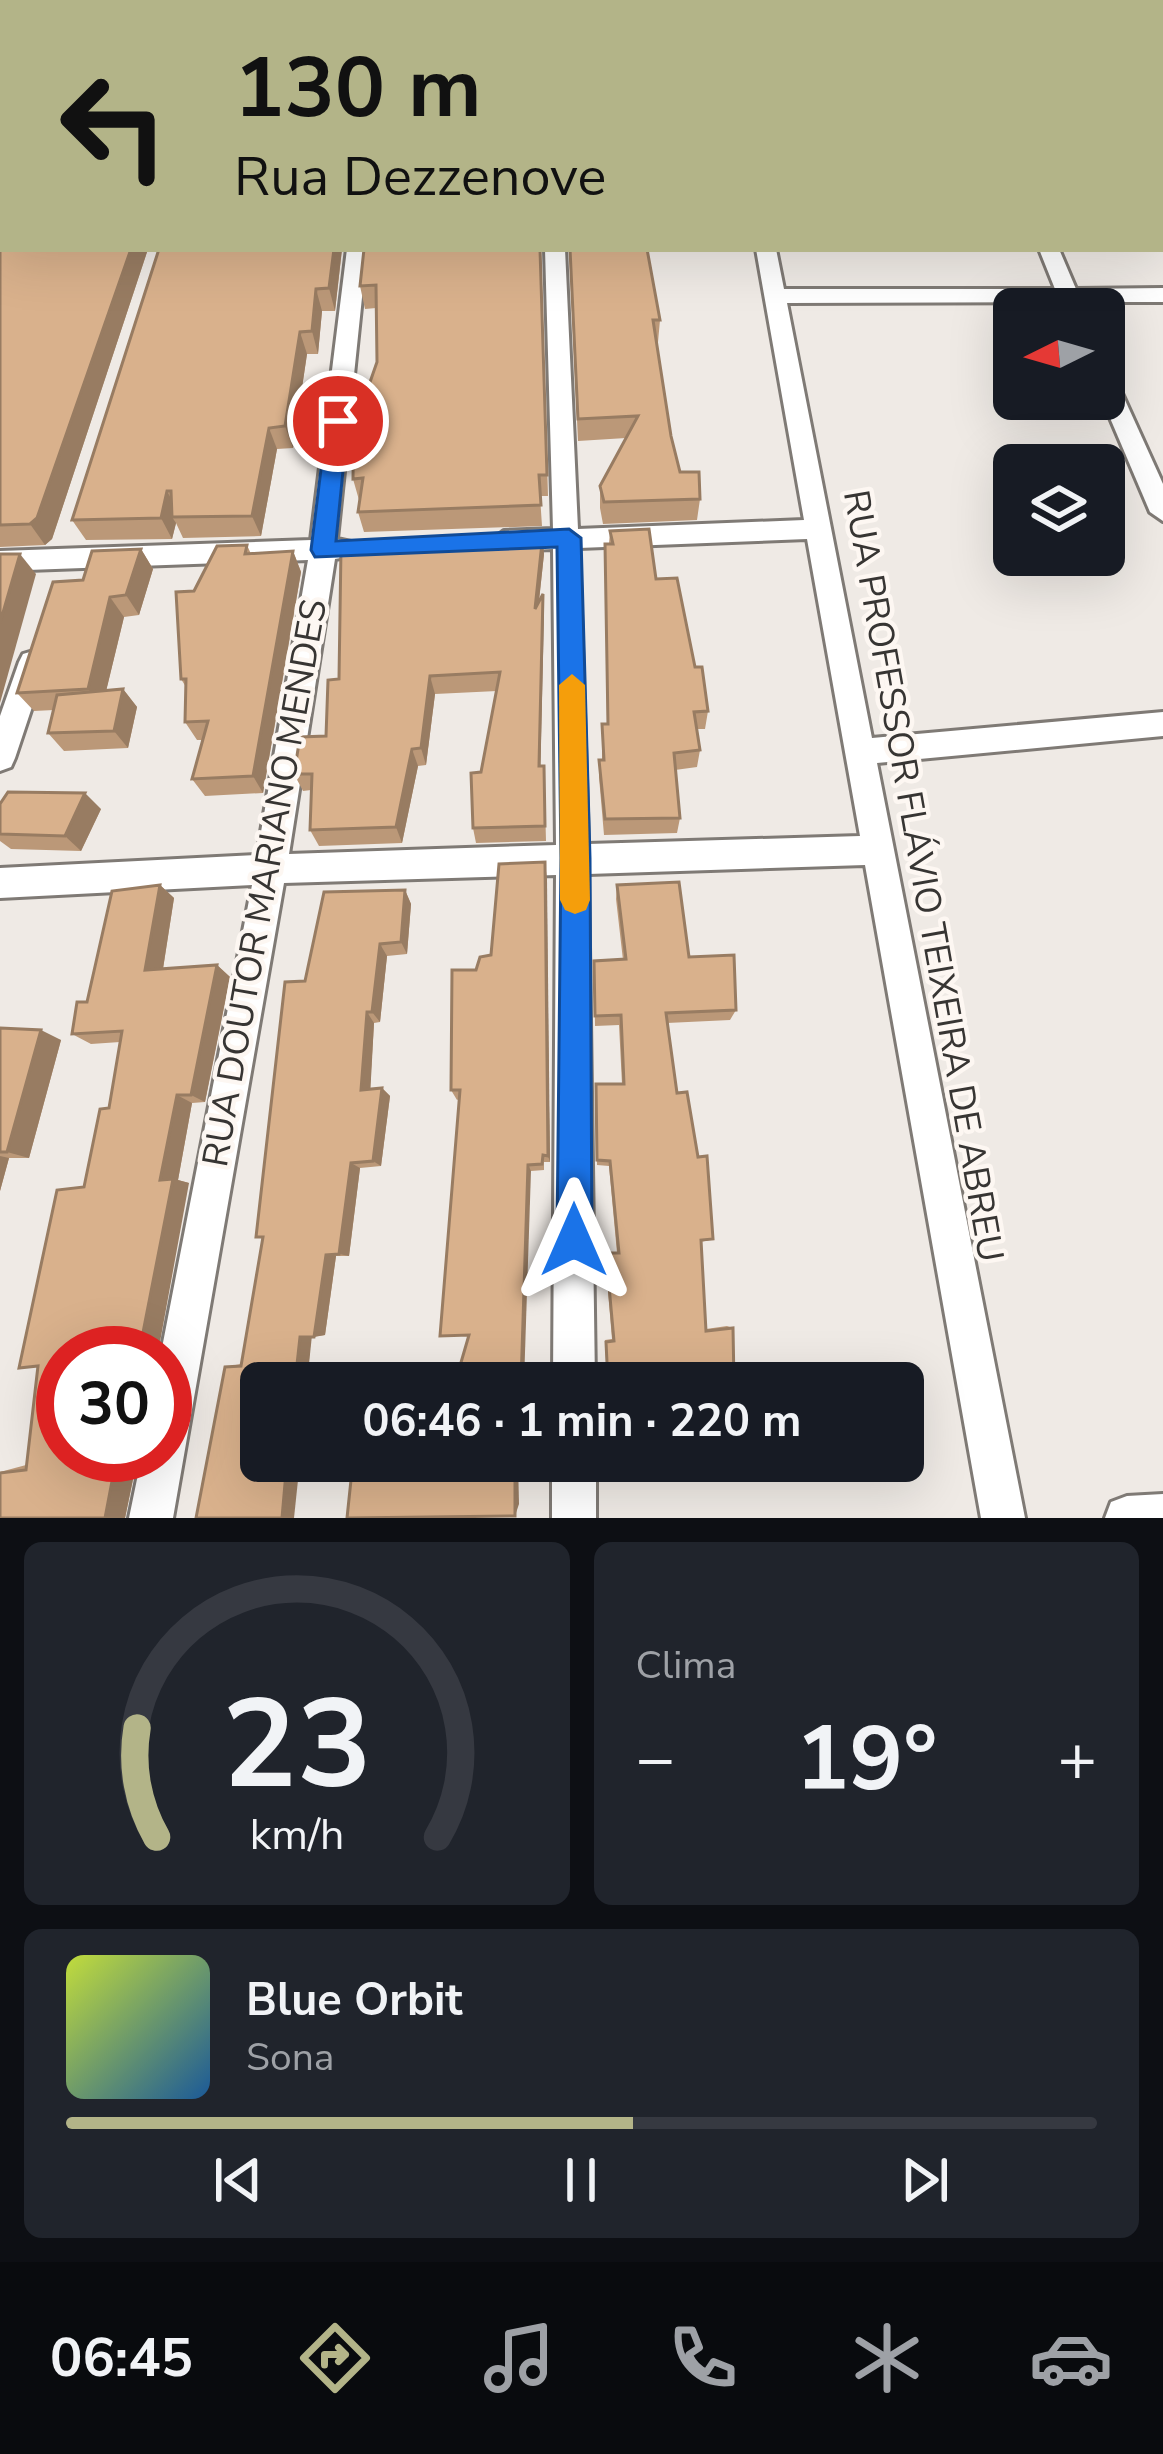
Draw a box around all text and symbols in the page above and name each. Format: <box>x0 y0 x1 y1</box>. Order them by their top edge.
text: 130 m <box>234 31 482 146</box>
icon: left <box>36 48 192 204</box>
text: Rua Dezzenove <box>234 140 606 214</box>
north arrow <box>993 288 1125 420</box>
map controls <box>993 288 1125 576</box>
pin <box>287 370 389 472</box>
icon: arrive <box>305 388 371 454</box>
button: layers <box>993 444 1125 576</box>
street label: RUA PROFESSOR FLÁVIO TEIXEIRA DE ABREU <box>831 486 1015 1266</box>
street label: RUA DOUTOR MARIANO MENDES <box>191 596 339 1170</box>
position arrow <box>511 1177 637 1303</box>
speed limit sign: 30 <box>36 1326 192 1482</box>
text: 06:46 · 1 min · 220 m <box>362 1391 802 1452</box>
text: Clima <box>636 1639 736 1692</box>
text: 23 <box>222 1660 372 1830</box>
text: 19° <box>795 1698 937 1821</box>
text: − <box>636 1714 675 1804</box>
text: + <box>1057 1714 1097 1804</box>
text: km/h <box>249 1805 344 1863</box>
text: Blue Orbit <box>246 1970 463 2031</box>
text: Sona <box>246 2031 335 2084</box>
icon: previous <box>205 2147 271 2213</box>
icon: pause <box>548 2147 614 2213</box>
icon: next <box>892 2147 958 2213</box>
icon: directions <box>293 2316 377 2400</box>
icon: music <box>477 2316 561 2400</box>
icon: phone <box>661 2316 745 2400</box>
icon: climate <box>845 2316 929 2400</box>
icon: car <box>1029 2316 1113 2400</box>
text: 06:45 <box>50 2321 193 2395</box>

